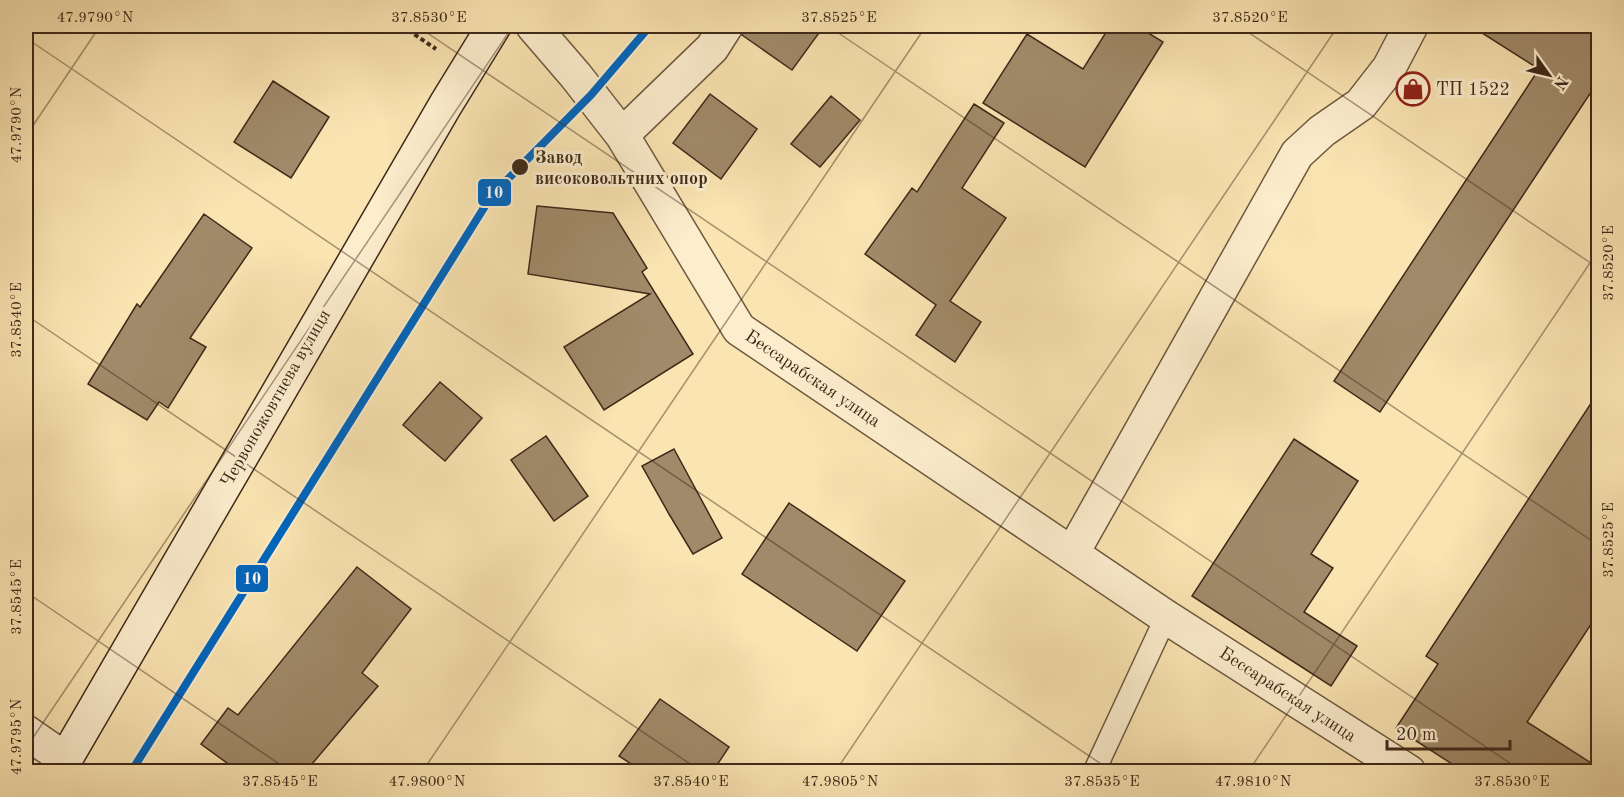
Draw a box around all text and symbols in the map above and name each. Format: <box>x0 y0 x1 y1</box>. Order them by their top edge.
text: 47.9790°N <box>57 11 134 26</box>
text: 37.8530°E <box>391 11 467 26</box>
text: 37.8525°E <box>801 11 877 26</box>
text: 37.8520°E <box>1212 11 1288 26</box>
north arrow <box>1519 45 1579 105</box>
shop icon: ТП 1522 <box>1395 71 1431 107</box>
text: N <box>1549 73 1570 92</box>
place label: ТП 1522 <box>1436 81 1510 99</box>
text: 47.9790°N <box>10 86 25 163</box>
place label: Завод високовольтних опор <box>535 149 708 188</box>
marker: Завод високовольтних опор <box>510 157 530 177</box>
line badge: 10 <box>477 178 512 207</box>
text: 10 <box>485 186 503 202</box>
text: 37.8520°E <box>1602 225 1617 301</box>
text: 37.8540°E <box>10 282 25 358</box>
street label: Червоножовтнева вулиця <box>218 307 334 490</box>
street label: Бессарабская улица <box>742 327 883 431</box>
text: 37.8525°E <box>1602 502 1617 578</box>
text: 37.8545°E <box>10 559 25 635</box>
line badge: 10 <box>235 564 269 593</box>
text: 10 <box>243 572 261 588</box>
street label: Бессарабская улица <box>1216 644 1359 746</box>
text: 47.9795°N <box>10 698 25 775</box>
scale bar <box>1387 713 1510 751</box>
text: 20 m <box>1396 726 1436 744</box>
text: 37.8545°E <box>242 775 318 790</box>
text: 47.9800°N <box>389 775 466 790</box>
text: 37.8540°E <box>653 775 729 790</box>
text: 47.9805°N <box>802 775 879 790</box>
text: 37.8535°E <box>1064 775 1140 790</box>
text: 47.9810°N <box>1215 775 1292 790</box>
text: 37.8530°E <box>1474 775 1550 790</box>

